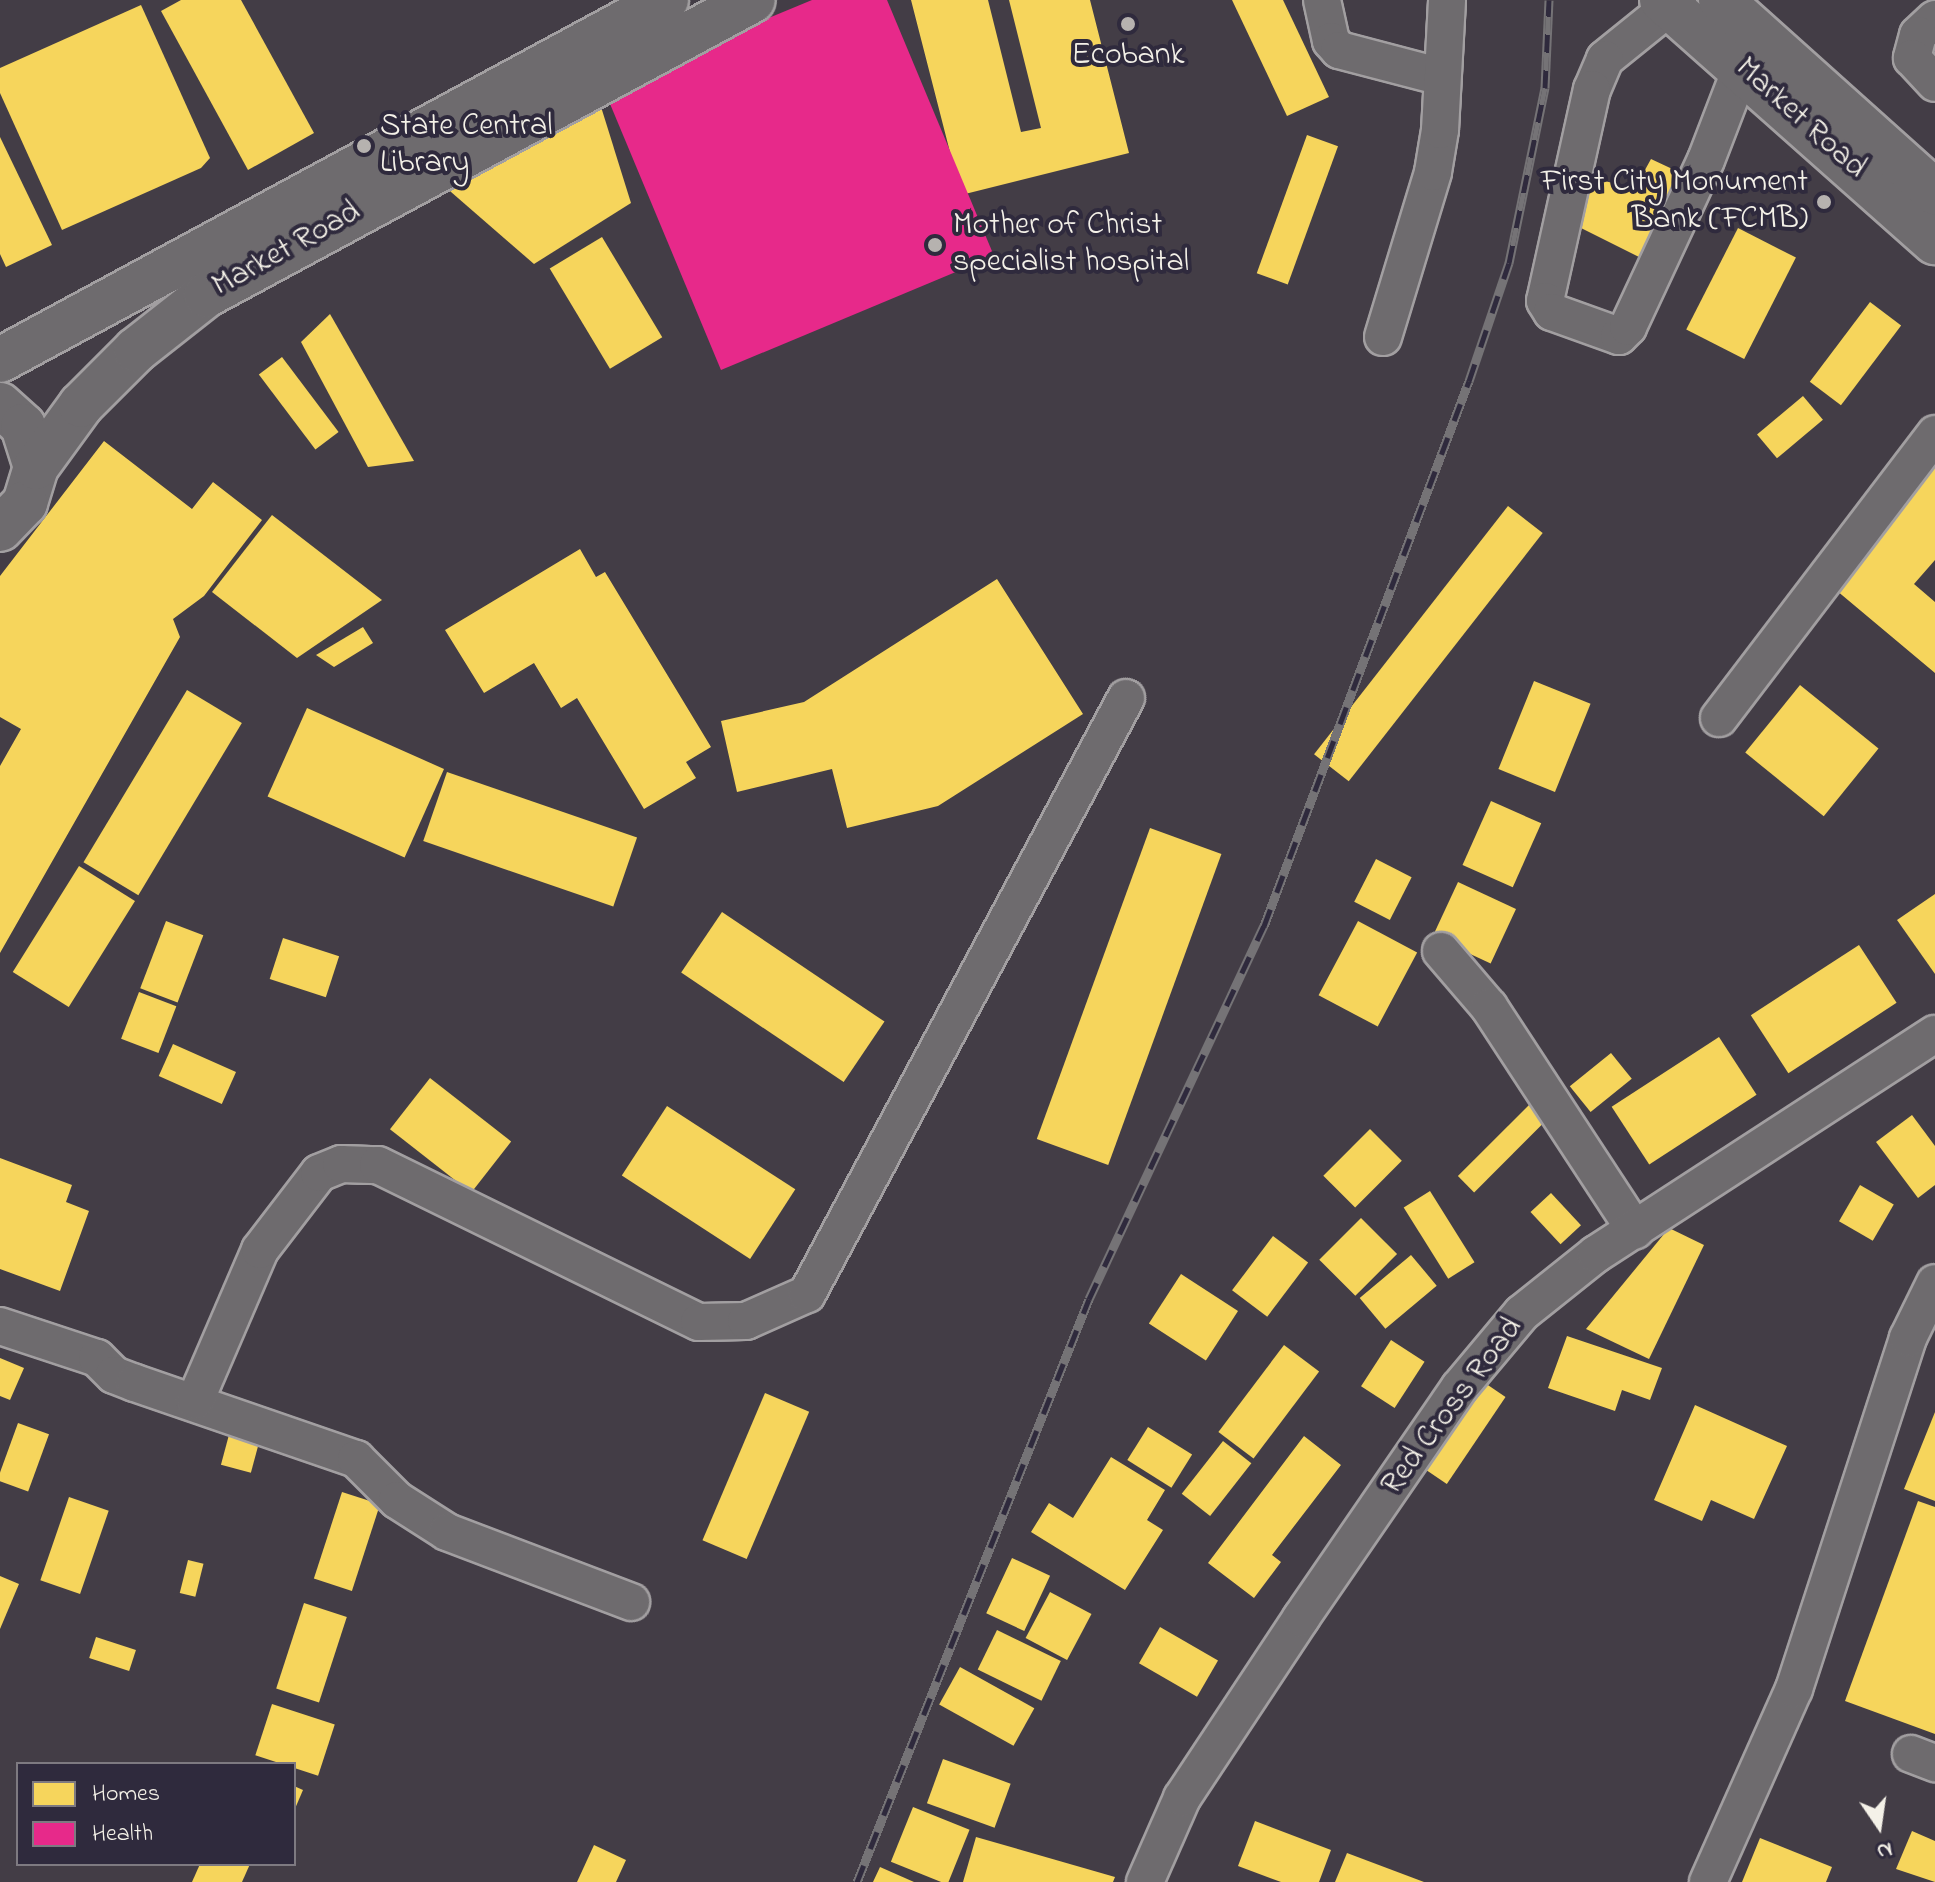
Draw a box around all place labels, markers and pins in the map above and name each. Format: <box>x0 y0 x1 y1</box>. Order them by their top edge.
marker: Ecobank <box>1119 15 1137 33</box>
place label: Ecobank <box>1071 37 1185 75</box>
place label: State Central Library <box>380 109 553 184</box>
marker: State Central Library <box>355 137 373 155</box>
place label: First City Monument Bank (FCMB) <box>1541 165 1808 240</box>
marker: First City Monument Bank (FCMB) <box>1815 193 1833 211</box>
place label: Mother of Christ specialist hospital <box>953 208 1189 283</box>
marker: Mother of Christ specialist hospital <box>924 234 946 256</box>

